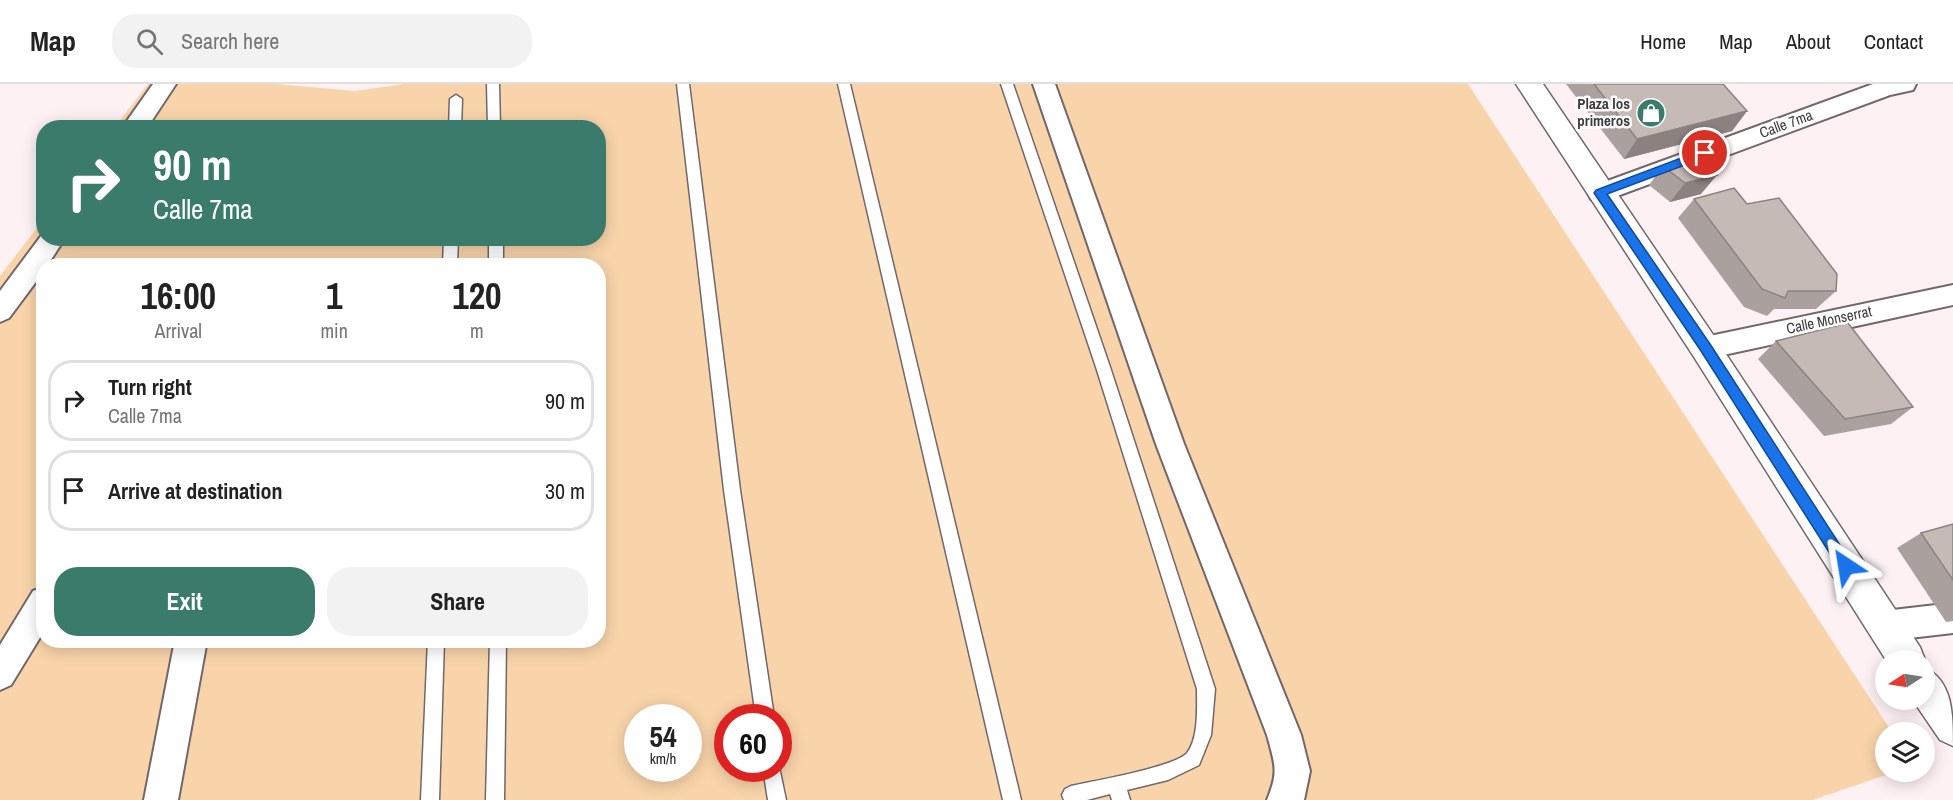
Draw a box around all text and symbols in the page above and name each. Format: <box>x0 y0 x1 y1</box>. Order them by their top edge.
search box <box>112 14 532 68</box>
text: Map <box>30 22 76 60</box>
icon: search <box>133 25 166 58</box>
text: Search here <box>181 26 279 56</box>
text: Home <box>1640 27 1686 56</box>
text: Map <box>1719 27 1753 56</box>
text: About <box>1786 27 1831 56</box>
text: Contact <box>1864 27 1923 56</box>
place label: Plaza los primeros <box>1577 93 1630 131</box>
shop icon: Plaza los primeros <box>1635 97 1667 129</box>
street label: Calle 7ma <box>1756 104 1816 143</box>
pin <box>1679 127 1730 178</box>
icon: arrive <box>1688 136 1721 169</box>
text: 90 m <box>153 137 232 193</box>
icon: right <box>54 144 132 222</box>
text: Calle 7ma <box>153 191 253 227</box>
text: 16:00 <box>140 272 216 320</box>
text: 1 <box>326 272 342 320</box>
text: 120 <box>452 272 502 320</box>
street label: Calle Monserrat <box>1784 300 1874 339</box>
text: Arrival <box>155 317 202 344</box>
text: min <box>320 317 348 344</box>
text: m <box>470 317 484 344</box>
text: Turn right <box>108 372 192 402</box>
icon: right <box>57 384 90 417</box>
text: 90 m <box>545 386 585 416</box>
text: Calle 7ma <box>108 402 182 429</box>
icon: arrive <box>57 474 90 507</box>
text: Arrive at destination <box>108 476 282 506</box>
text: 30 m <box>545 476 585 506</box>
position arrow <box>1814 534 1878 598</box>
button: Exit <box>54 567 315 636</box>
button: Share <box>327 567 588 636</box>
north arrow <box>1875 650 1935 710</box>
map controls <box>1875 650 1935 782</box>
speed limit sign: 60 <box>714 704 792 782</box>
text: 54 <box>649 716 677 756</box>
button: layers <box>1875 722 1935 782</box>
text: km/h <box>650 748 676 769</box>

